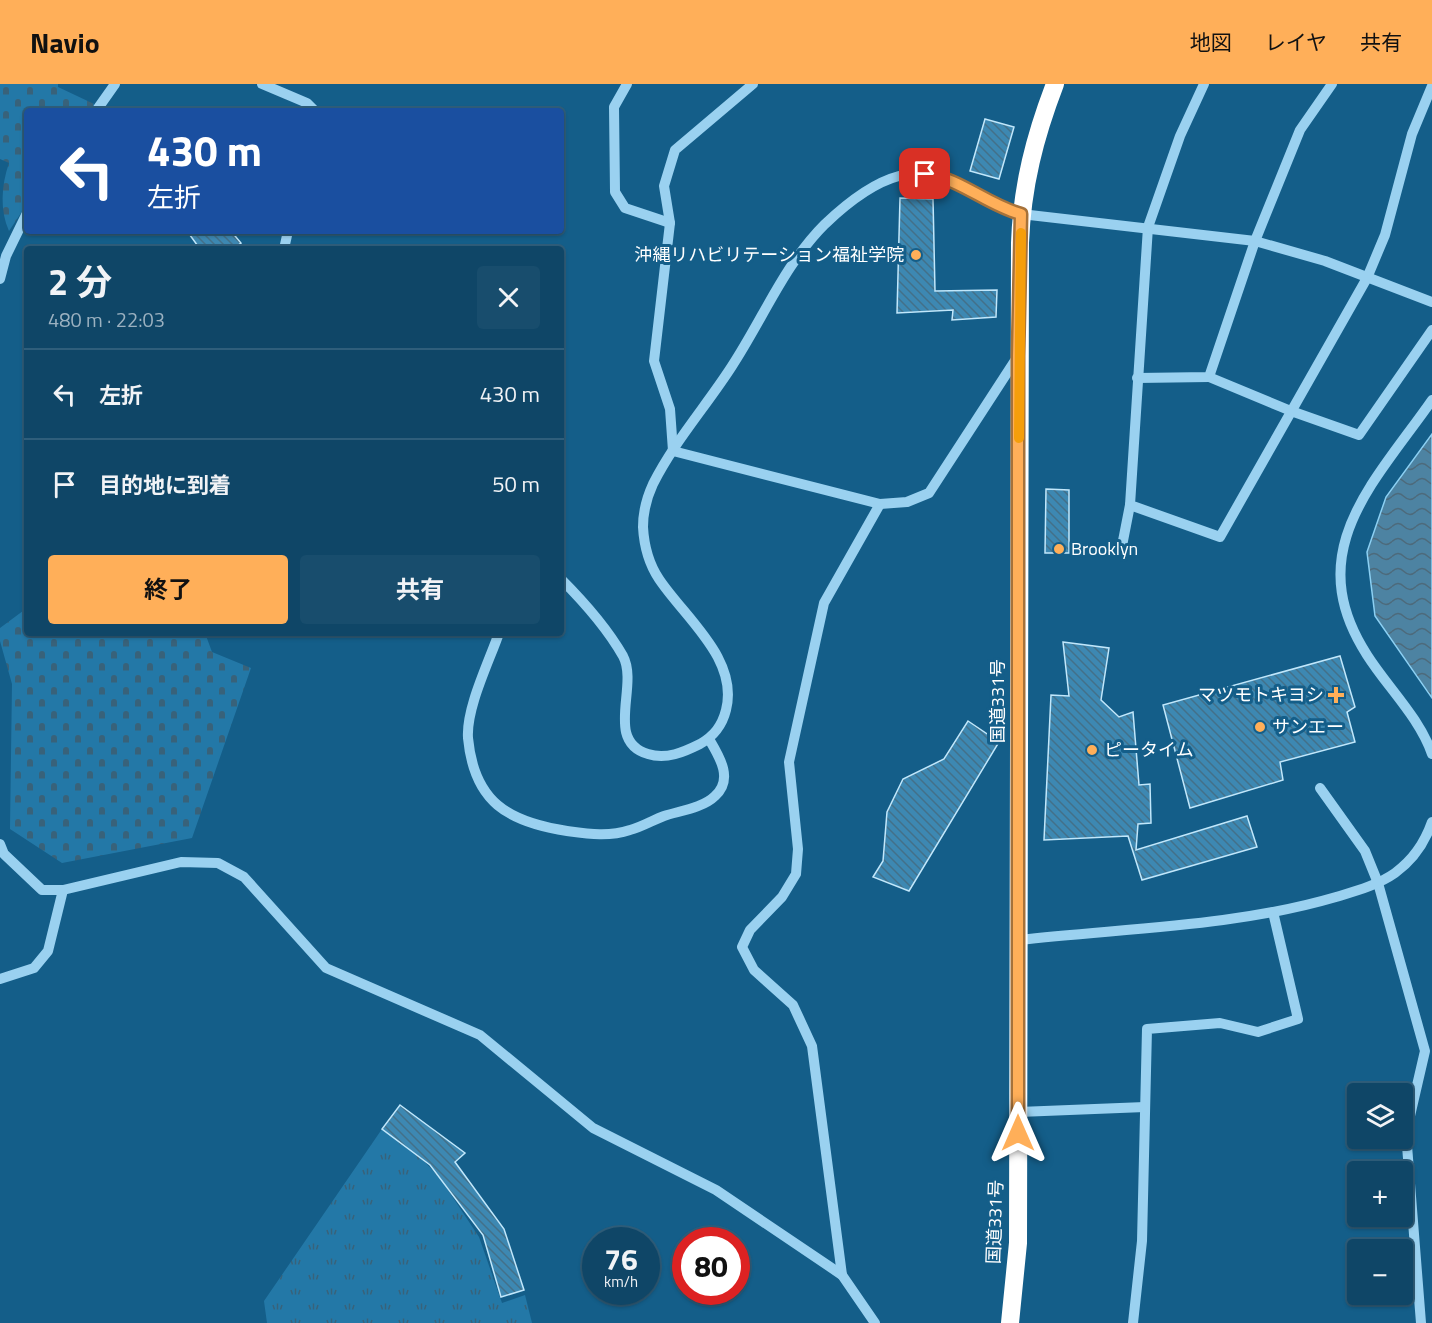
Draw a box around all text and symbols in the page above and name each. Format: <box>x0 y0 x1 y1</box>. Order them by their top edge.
text: Navio <box>30 21 100 64</box>
text: 地図 <box>1190 26 1232 58</box>
text: レイヤ <box>1265 26 1327 58</box>
text: 共有 <box>1360 26 1402 58</box>
text: 430 m <box>147 118 262 182</box>
icon: left <box>48 132 126 210</box>
pin <box>899 148 950 199</box>
icon: arrive <box>908 157 941 190</box>
text: 左折 <box>147 176 201 217</box>
place label: 沖縄リハビリテーション福祉学院 <box>634 241 904 268</box>
marker: 沖縄リハビリテーション福祉学院 <box>909 248 923 262</box>
text: 2 分 <box>48 254 112 309</box>
button: close <box>477 266 540 329</box>
text: 480 m · 22:03 <box>48 304 165 335</box>
text: 430 m <box>480 377 540 411</box>
icon: left <box>48 378 81 411</box>
text: 左折 <box>99 378 143 412</box>
text: 50 m <box>492 467 540 501</box>
icon: arrive <box>48 468 81 501</box>
text: 目的地に到着 <box>99 468 231 502</box>
place label: Brooklyn <box>1071 535 1138 562</box>
marker: Brooklyn <box>1052 542 1066 556</box>
button: 終了 <box>48 555 288 624</box>
button: 共有 <box>300 555 540 624</box>
street label: 国道331号 <box>984 659 1011 743</box>
place label: マツモトキヨシ <box>1198 681 1324 708</box>
marker: マツモトキヨシ <box>1329 688 1343 702</box>
place label: サンエー <box>1272 713 1344 740</box>
marker: サンエー <box>1253 720 1267 734</box>
place label: ピータイム <box>1104 736 1194 763</box>
marker: ピータイム <box>1085 743 1099 757</box>
map controls <box>1347 1083 1413 1305</box>
button: layers <box>1347 1083 1413 1149</box>
position arrow <box>986 1101 1050 1165</box>
button: + <box>1347 1161 1413 1227</box>
street label: 国道331号 <box>980 1179 1009 1265</box>
speed limit sign: 80 <box>672 1227 750 1305</box>
text: 76 <box>604 1236 638 1282</box>
button: − <box>1347 1239 1413 1305</box>
text: km/h <box>604 1270 638 1293</box>

